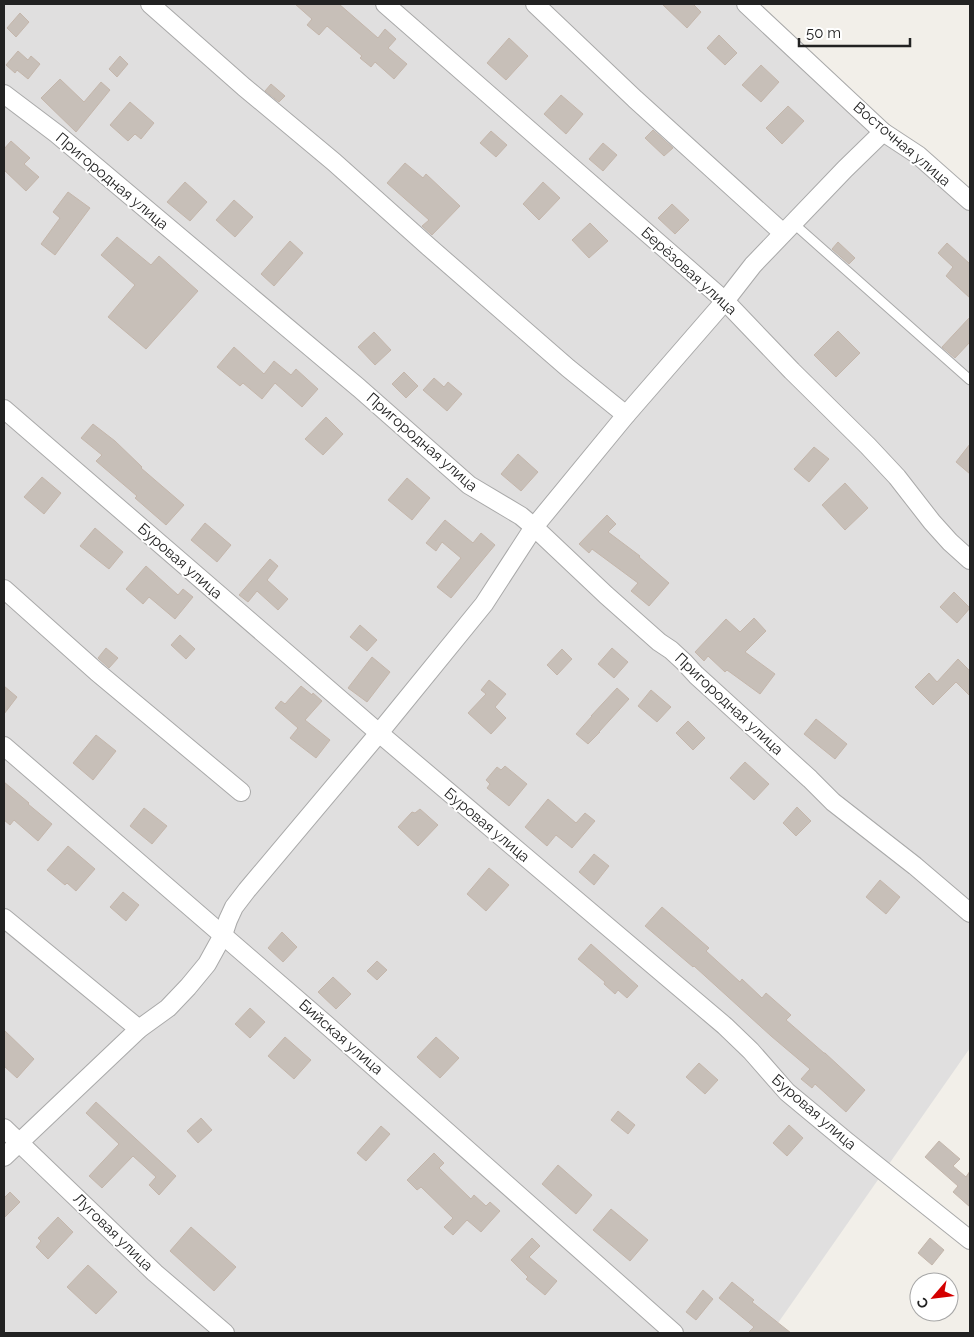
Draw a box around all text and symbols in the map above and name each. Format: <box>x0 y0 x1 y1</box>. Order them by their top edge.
scale bar <box>799 15 910 47</box>
text: 50 m <box>806 24 841 42</box>
street label: Восточная улица <box>850 98 954 190</box>
street label: Пригородная улица <box>52 129 172 233</box>
street label: Берёзовая улица <box>638 223 740 319</box>
street label: Пригородная улица <box>363 389 481 495</box>
street label: Буровая улица <box>134 519 226 603</box>
street label: Пригородная улица <box>671 649 787 759</box>
street label: Буровая улица <box>441 784 533 866</box>
street label: Бийская улица <box>295 996 387 1078</box>
street label: Буровая улица <box>768 1070 860 1154</box>
street label: Луговая улица <box>69 1189 157 1275</box>
north arrow <box>909 1272 959 1322</box>
text: С <box>913 1295 932 1311</box>

